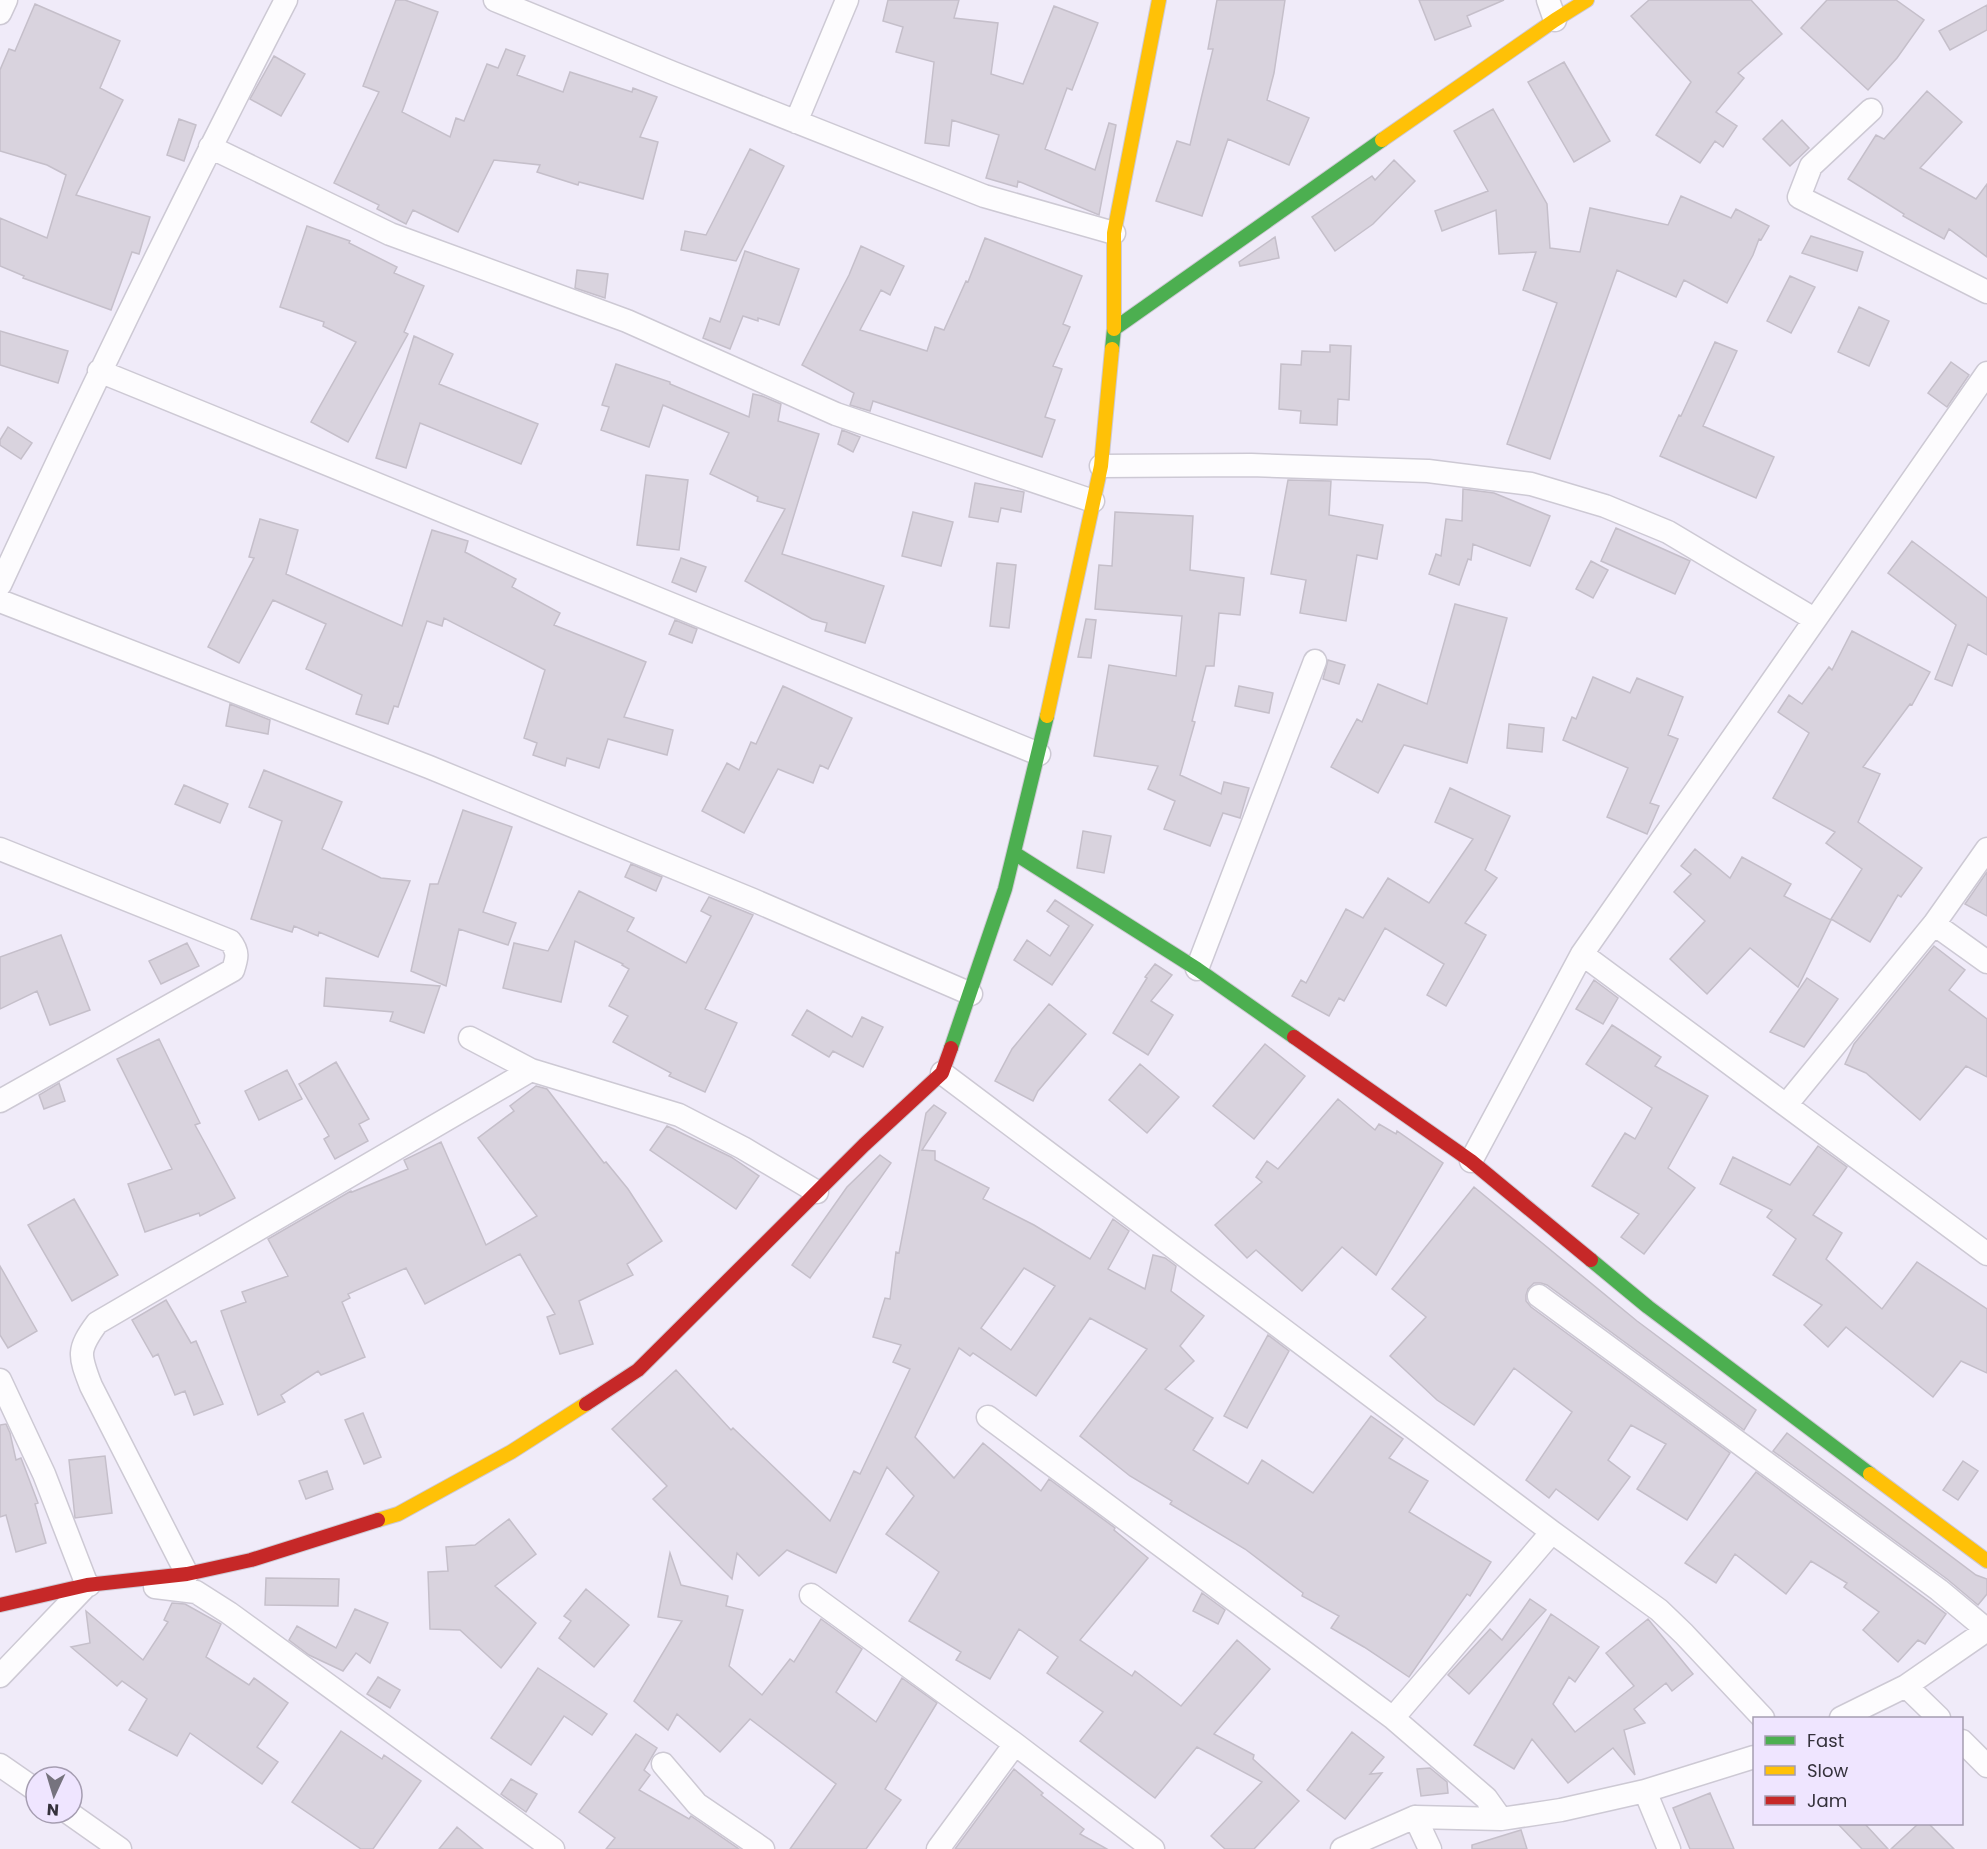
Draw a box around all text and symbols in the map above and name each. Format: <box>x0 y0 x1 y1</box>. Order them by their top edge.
legend <box>1753 1717 1963 1825</box>
text: Fast <box>1807 1728 1844 1753</box>
text: Slow <box>1807 1758 1849 1783</box>
north arrow <box>24 1765 84 1825</box>
text: Jam <box>1807 1788 1847 1813</box>
text: N <box>46 1798 60 1821</box>

